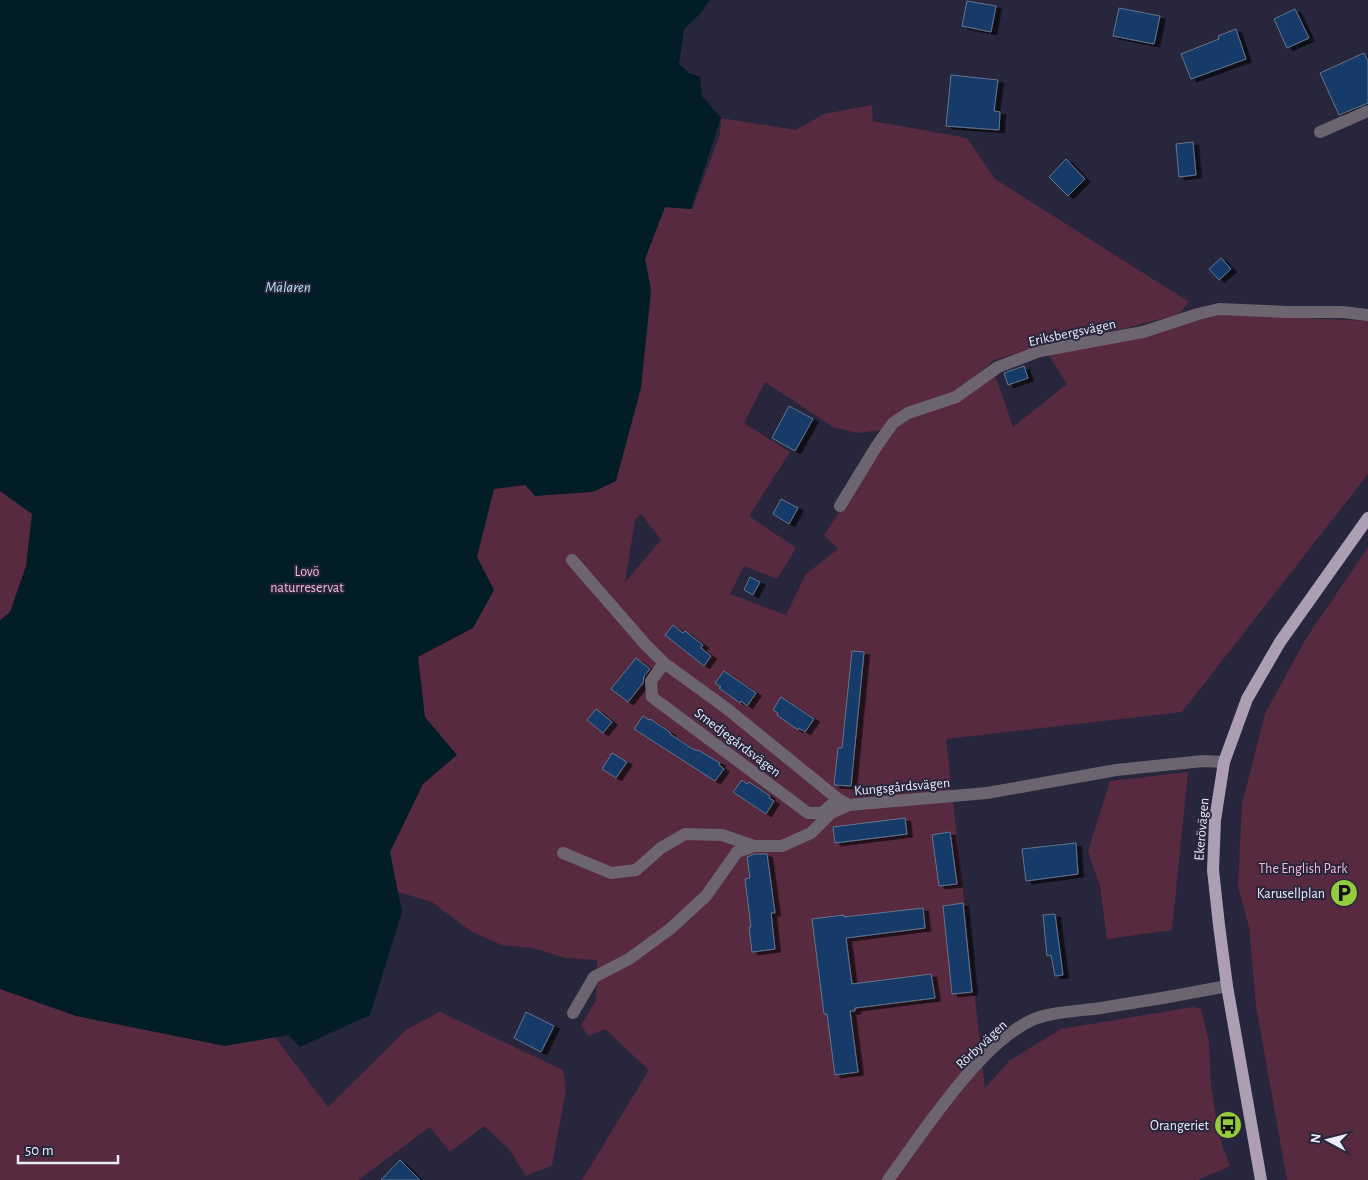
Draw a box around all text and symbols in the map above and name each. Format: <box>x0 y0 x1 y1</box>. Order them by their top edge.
water label: Mälaren <box>265 280 311 295</box>
street label: Eriksbergsvägen <box>1027 317 1117 349</box>
park label: Lovö naturreservat <box>270 565 344 595</box>
street label: Smedjegårdsvägen <box>692 706 783 780</box>
street label: Kungsgårdsvägen <box>854 776 951 798</box>
street label: Ekerövägen <box>1192 797 1212 861</box>
park label: The English Park <box>1258 862 1348 876</box>
parking icon: Karusellplan <box>1329 878 1359 908</box>
place label: Karusellplan <box>1257 887 1325 901</box>
street label: Rörbyvägen <box>953 1018 1010 1072</box>
bus stop icon: Orangeriet <box>1213 1110 1243 1140</box>
north arrow <box>1303 1115 1353 1165</box>
place label: Orangeriet <box>1150 1119 1210 1133</box>
scale bar <box>18 1132 118 1164</box>
text: N <box>1309 1133 1324 1144</box>
text: 50 m <box>25 1143 54 1158</box>

